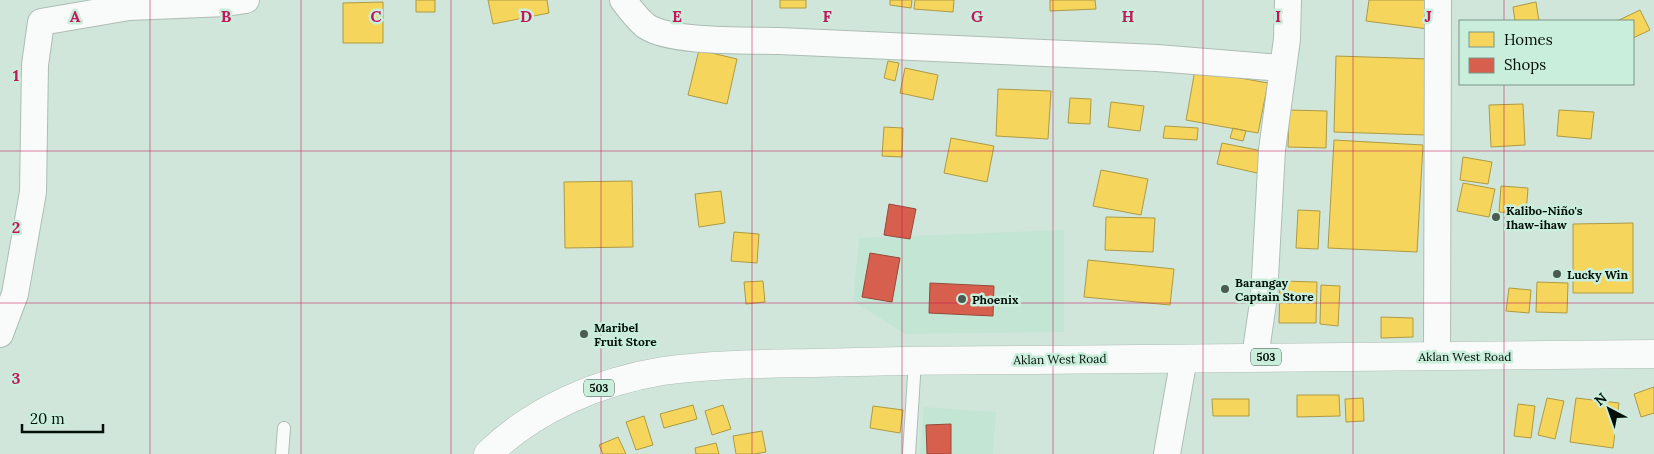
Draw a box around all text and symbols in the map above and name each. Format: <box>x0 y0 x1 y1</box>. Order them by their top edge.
text: A <box>70 6 81 26</box>
text: B <box>221 6 232 26</box>
text: C <box>370 6 382 26</box>
text: D <box>520 6 532 26</box>
text: E <box>672 6 682 26</box>
text: F <box>822 6 832 26</box>
text: G <box>971 6 983 26</box>
text: H <box>1122 6 1135 26</box>
text: I <box>1275 6 1281 26</box>
text: J <box>1424 6 1432 26</box>
legend <box>1459 20 1634 85</box>
text: Homes <box>1504 30 1553 49</box>
text: Shops <box>1504 55 1546 74</box>
text: 1 <box>13 65 19 85</box>
place label: Kalibo-Niño's Ihaw-ihaw <box>1506 203 1583 232</box>
marker: Kalibo-Niño's Ihaw-ihaw <box>1490 211 1502 223</box>
text: 2 <box>12 217 20 237</box>
place label: Lucky Win <box>1567 267 1628 282</box>
marker: Lucky Win <box>1551 268 1563 280</box>
place label: Barangay Captain Store <box>1235 275 1314 304</box>
marker: Barangay Captain Store <box>1219 283 1231 295</box>
place label: Phoenix <box>972 292 1019 307</box>
marker: Phoenix <box>956 293 968 305</box>
place label: Maribel Fruit Store <box>594 320 657 349</box>
marker: Maribel Fruit Store <box>578 328 590 340</box>
road number: 503 <box>1251 348 1281 366</box>
street label: Aklan West Road <box>1417 349 1512 364</box>
street label: Aklan West Road <box>1012 351 1107 367</box>
text: 3 <box>12 368 21 388</box>
road number: 503 <box>584 379 614 396</box>
north arrow <box>1584 384 1634 434</box>
text: N <box>1590 389 1611 410</box>
scale bar <box>22 402 104 434</box>
text: 20 m <box>30 409 65 428</box>

